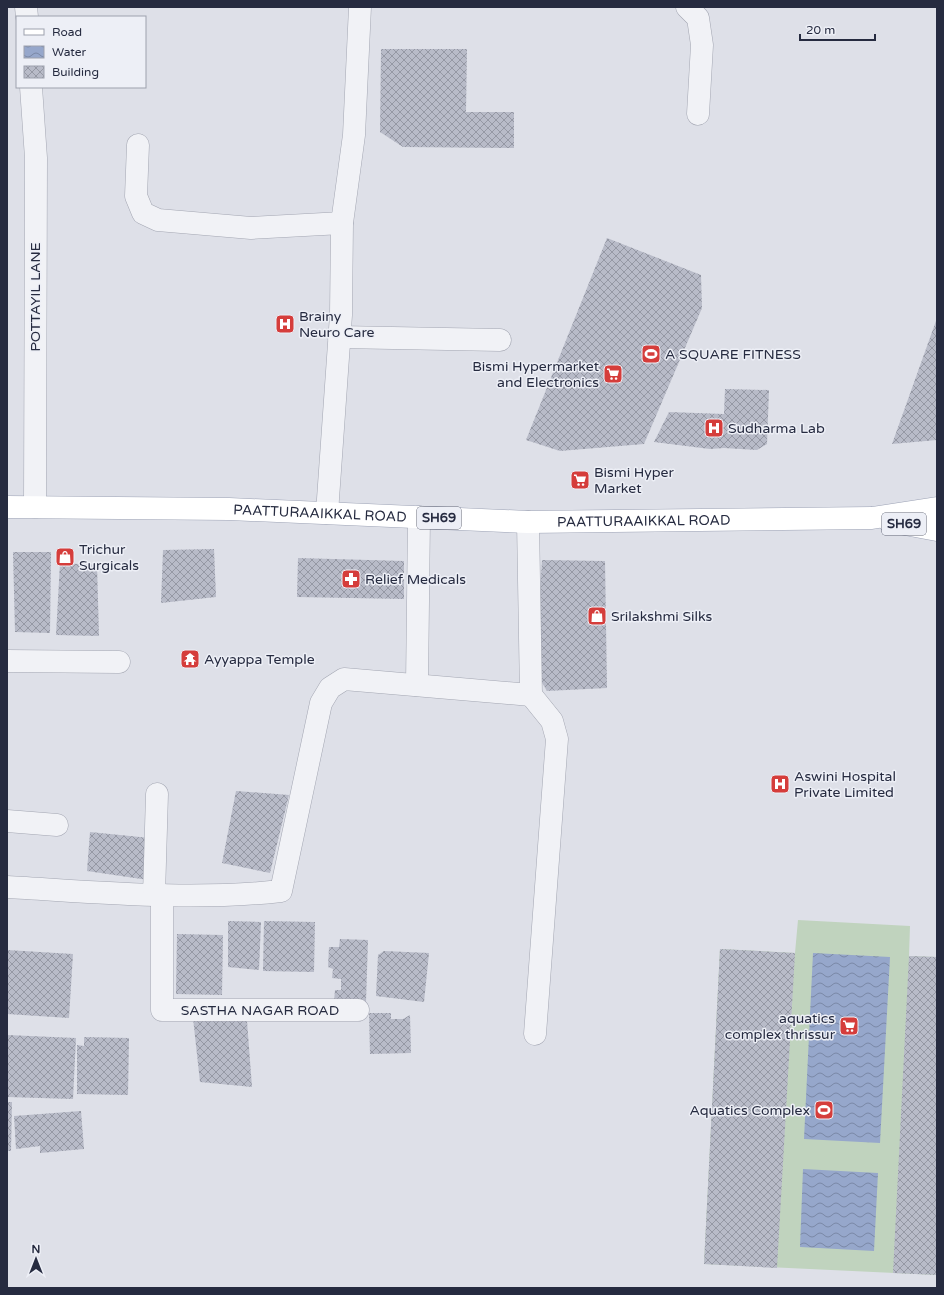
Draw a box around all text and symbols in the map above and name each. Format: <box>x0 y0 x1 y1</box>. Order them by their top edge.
legend <box>16 16 146 88</box>
scale bar <box>800 16 875 42</box>
text: 20 m <box>806 23 835 37</box>
text: Road <box>52 25 82 39</box>
text: Water <box>52 45 87 59</box>
text: Building <box>52 65 99 79</box>
street label: POTTAYIL LANE <box>27 242 44 352</box>
place label: Brainy Neuro Care <box>299 308 375 341</box>
hospital icon: Brainy Neuro Care <box>274 313 296 335</box>
sports icon: A SQUARE FITNESS <box>640 343 662 365</box>
place label: A SQUARE FITNESS <box>665 346 801 363</box>
place label: Bismi Hypermarket and Electronics <box>472 358 600 391</box>
supermarket icon: Bismi Hypermarket and Electronics <box>602 363 624 385</box>
hospital icon: Sudharma Lab <box>703 417 725 439</box>
place label: Sudharma Lab <box>728 420 825 437</box>
place label: Bismi Hyper Market <box>594 464 674 497</box>
supermarket icon: Bismi Hyper Market <box>569 469 591 491</box>
street label: PAATTURAAIKKAL ROAD <box>233 501 407 525</box>
road number: SH69 <box>417 507 461 529</box>
street label: PAATTURAAIKKAL ROAD <box>557 511 731 530</box>
road number: SH69 <box>882 513 926 535</box>
place label: Trichur Surgicals <box>79 541 139 574</box>
shop icon: Trichur Surgicals <box>54 546 76 568</box>
pharmacy icon: Relief Medicals <box>340 568 362 590</box>
place label: Relief Medicals <box>365 571 466 588</box>
shop icon: Srilakshmi Silks <box>586 605 608 627</box>
place label: Srilakshmi Silks <box>611 608 713 625</box>
temple icon: Ayyappa Temple <box>179 648 201 670</box>
place label: Ayyappa Temple <box>204 651 315 668</box>
place label: Aswini Hospital Private Limited <box>794 768 896 801</box>
hospital icon: Aswini Hospital Private Limited <box>769 773 791 795</box>
street label: SASTHA NAGAR ROAD <box>181 1002 339 1019</box>
place label: aquatics complex thrissur <box>725 1010 836 1043</box>
supermarket icon: aquatics complex thrissur <box>838 1015 860 1037</box>
sports icon: Aquatics Complex <box>813 1099 835 1121</box>
place label: Aquatics Complex <box>689 1102 810 1119</box>
north arrow <box>16 1239 56 1279</box>
text: N <box>32 1243 40 1256</box>

